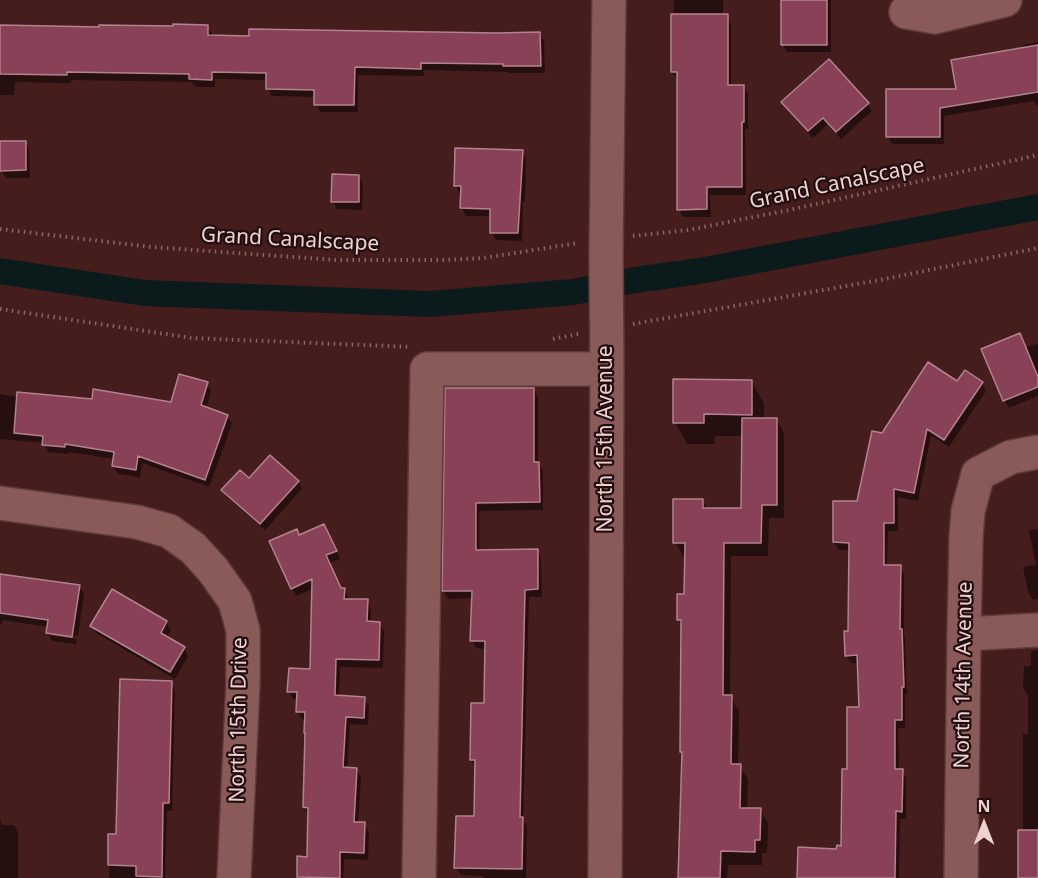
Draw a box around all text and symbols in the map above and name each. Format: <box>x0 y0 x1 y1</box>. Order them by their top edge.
street label: Grand Canalscape <box>747 153 927 215</box>
street label: Grand Canalscape <box>200 223 380 257</box>
street label: North 15th Avenue <box>593 345 619 533</box>
street label: North 14th Avenue <box>950 581 978 769</box>
street label: North 15th Drive <box>225 637 253 803</box>
north arrow <box>954 794 1014 854</box>
text: N <box>977 795 991 817</box>

